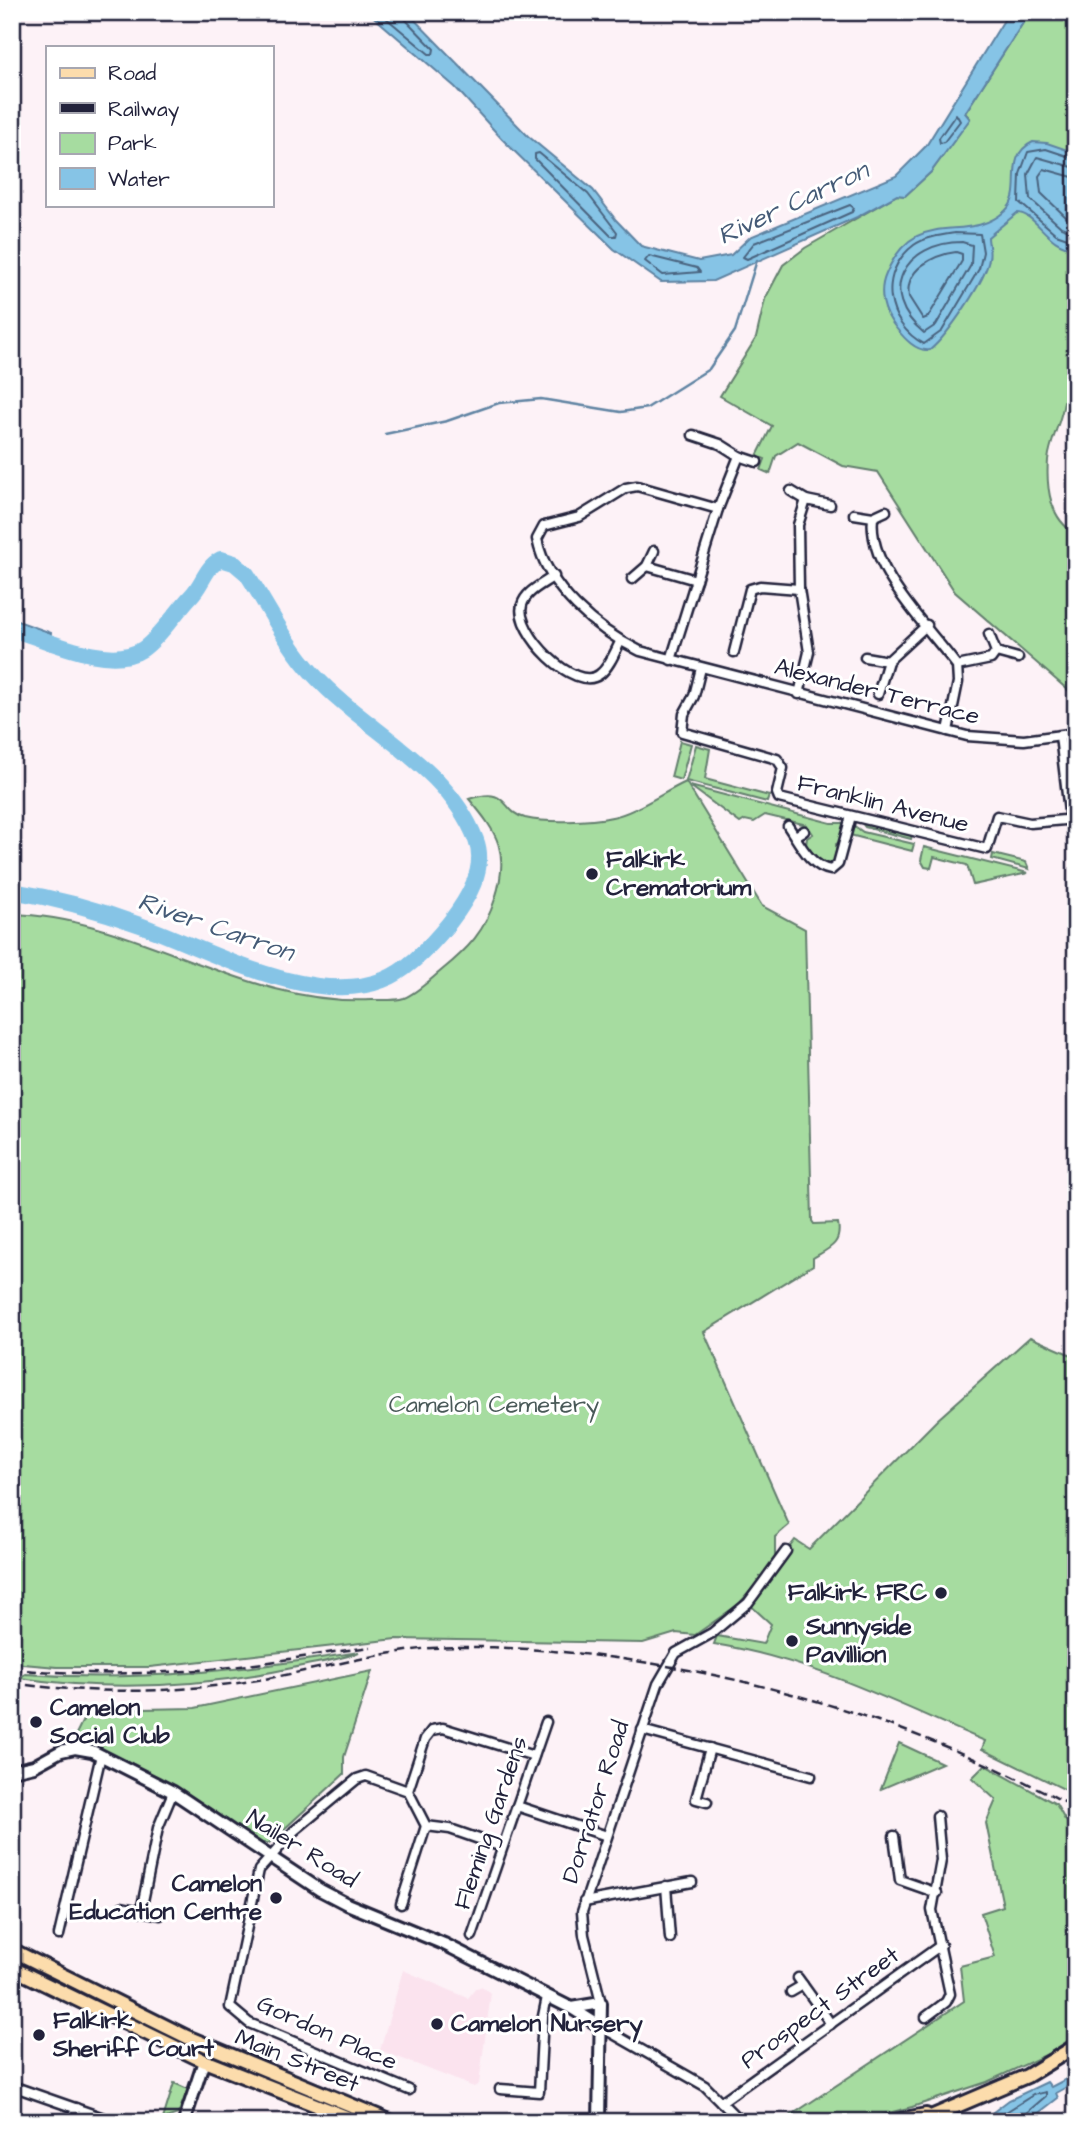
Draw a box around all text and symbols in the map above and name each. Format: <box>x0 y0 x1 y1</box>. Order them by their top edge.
legend <box>46 46 273 206</box>
text: Road <box>108 59 156 88</box>
text: Railway <box>108 95 180 126</box>
text: Park <box>108 129 157 158</box>
water label: River Carron <box>712 151 876 254</box>
text: Water <box>108 165 170 194</box>
street label: Alexander Terrace <box>771 650 983 734</box>
street label: Franklin Avenue <box>794 766 972 842</box>
place label: Falkirk Crematorium <box>606 843 751 905</box>
marker: Falkirk Crematorium <box>584 866 600 882</box>
water label: River Carron <box>133 883 301 971</box>
park label: Camelon Cemetery <box>389 1388 599 1423</box>
place label: Falkirk FRC <box>788 1576 927 1610</box>
marker: Falkirk FRC <box>933 1585 949 1601</box>
place label: Sunnyside Pavillion <box>805 1610 912 1672</box>
marker: Sunnyside Pavillion <box>784 1633 800 1649</box>
place label: Camelon Social Club <box>49 1691 170 1753</box>
marker: Camelon Social Club <box>28 1714 44 1730</box>
street label: Dorrator Road <box>554 1716 638 1888</box>
street label: Fleming Gardens <box>445 1732 537 1914</box>
street label: Nailer Road <box>240 1801 364 1897</box>
place label: Camelon Education Centre <box>70 1867 262 1929</box>
marker: Camelon Education Centre <box>268 1890 284 1906</box>
street label: Prospect Street <box>734 1939 907 2077</box>
street label: Gordon Place <box>251 1987 403 2079</box>
place label: Falkirk Sheriff Court <box>52 2004 214 2066</box>
place label: Camelon Nursery <box>451 2007 644 2043</box>
marker: Camelon Nursery <box>429 2016 445 2032</box>
street label: Main Street <box>230 2021 365 2101</box>
marker: Falkirk Sheriff Court <box>31 2027 47 2043</box>

